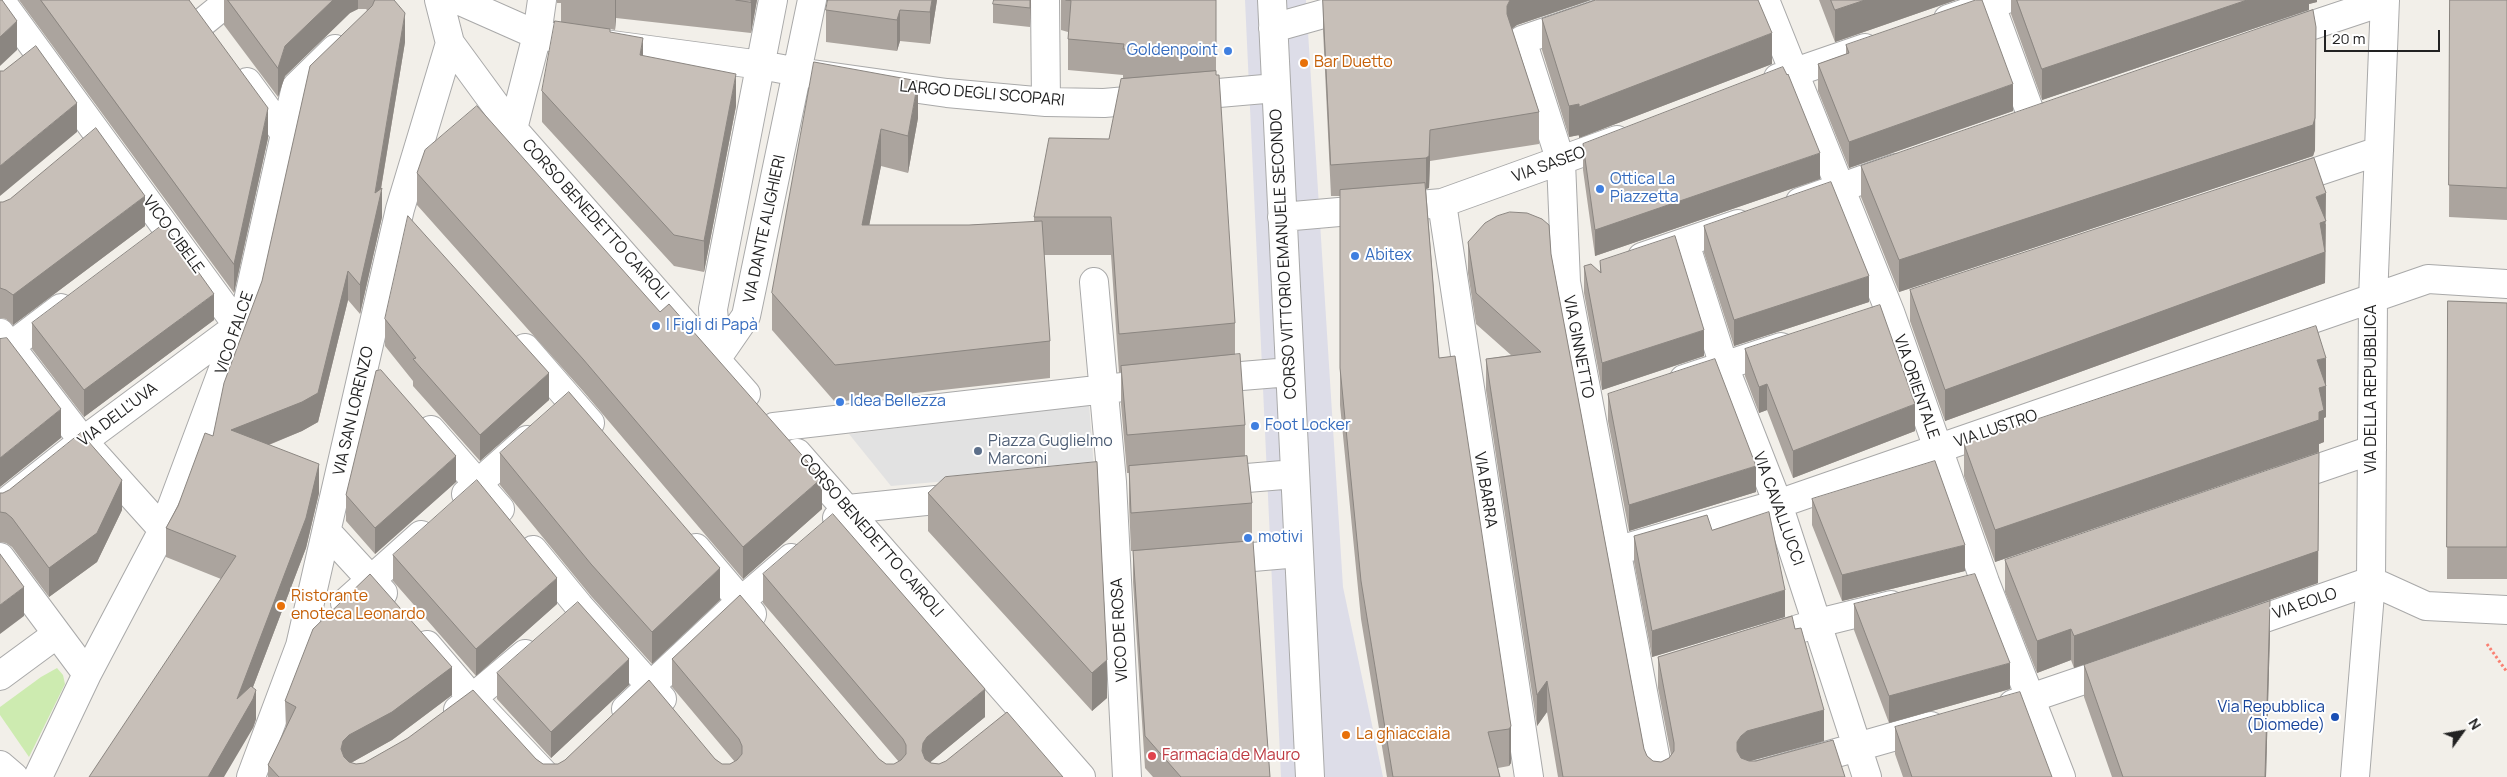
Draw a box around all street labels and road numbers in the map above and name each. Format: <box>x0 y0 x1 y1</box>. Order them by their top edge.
street label: LARGO DEGLI SCOPARI <box>899 77 1065 111</box>
street label: CORSO VITTORIO EMANUELE SECONDO <box>1267 108 1301 400</box>
street label: CORSO BENEDETTO CAIROLI <box>518 136 672 304</box>
street label: VIA SASEO <box>1510 143 1588 187</box>
street label: VIA DANTE ALIGHIERI <box>740 153 790 305</box>
street label: VICO CIBELE <box>138 193 208 277</box>
street label: VICO FALCE <box>212 289 258 377</box>
street label: VIA GINNETTO <box>1559 294 1597 400</box>
street label: VIA DELLA REPUBBLICA <box>2362 304 2382 474</box>
street label: VIA ORIENTALE <box>1889 332 1943 442</box>
street label: VIA SAN LORENZO <box>330 345 378 477</box>
street label: VIA DELL'UVA <box>75 379 161 451</box>
street label: VIA LUSTRO <box>1952 406 2040 452</box>
street label: VIA CAVALLUCCI <box>1749 449 1807 569</box>
street label: CORSO BENEDETTO CAIROLI <box>795 450 947 622</box>
street label: VIA BARRA <box>1469 450 1501 530</box>
street label: VICO DE ROSA <box>1108 577 1132 683</box>
street label: VIA EOLO <box>2270 584 2340 624</box>

